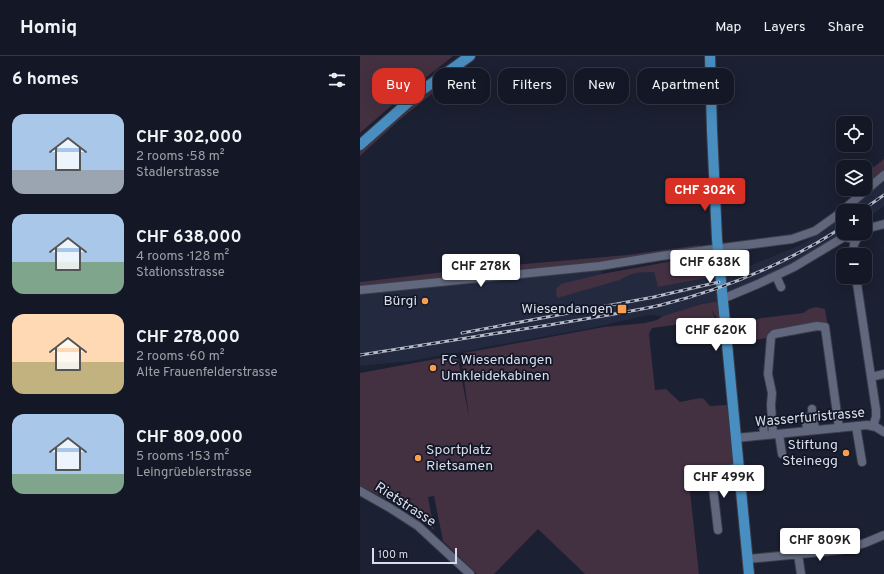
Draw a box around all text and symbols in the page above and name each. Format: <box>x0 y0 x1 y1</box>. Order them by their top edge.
text: Homiq <box>20 16 77 40</box>
text: Map <box>715 19 741 36</box>
text: Layers <box>763 19 805 36</box>
text: Share <box>827 19 864 36</box>
chip: Buy <box>372 68 425 104</box>
chip: Rent <box>433 68 490 104</box>
chip: Filters <box>498 68 566 104</box>
chip: New <box>574 68 629 104</box>
chip: Apartment <box>637 68 734 104</box>
text: 6 homes <box>12 69 79 91</box>
icon: filters <box>326 69 348 91</box>
map controls <box>836 116 872 284</box>
button: locate <box>836 116 872 152</box>
text: CHF 302,000 <box>136 127 242 149</box>
icon: home <box>44 130 92 178</box>
text: 2 rooms · 58 m² <box>136 149 224 165</box>
button: layers <box>836 160 872 196</box>
text: Stadlerstrasse <box>136 165 219 181</box>
pin: CHF 302K <box>664 178 746 212</box>
text: CHF 302K <box>674 183 736 199</box>
button: + <box>836 204 872 240</box>
text: CHF 638,000 <box>136 227 242 249</box>
icon: home <box>44 230 92 278</box>
button: − <box>836 248 872 284</box>
text: 4 rooms · 128 m² <box>136 249 229 265</box>
pin: CHF 638K <box>669 250 751 284</box>
pin: CHF 278K <box>440 254 522 288</box>
text: CHF 638K <box>679 255 741 271</box>
text: CHF 278K <box>451 259 511 275</box>
text: Stationsstrasse <box>136 265 225 281</box>
place label: Bürgi <box>383 293 417 310</box>
marker: Bürgi <box>420 296 430 306</box>
place label: Wiesendangen <box>521 301 613 318</box>
marker: Wiesendangen <box>616 303 628 315</box>
pin: CHF 620K <box>675 318 757 352</box>
text: CHF 620K <box>685 323 747 339</box>
text: CHF 278,000 <box>136 327 240 349</box>
icon: home <box>44 330 92 378</box>
text: 2 rooms · 60 m² <box>136 349 225 365</box>
place label: FC Wiesendangen Umkleidekabinen <box>441 352 552 385</box>
marker: FC Wiesendangen Umkleidekabinen <box>428 363 438 373</box>
text: Alte Frauenfelderstrasse <box>136 365 278 381</box>
street label: Wasserfuristrasse <box>754 405 866 431</box>
text: CHF 809,000 <box>136 427 243 449</box>
icon: home <box>44 430 92 478</box>
place label: Stiftung Steinegg <box>782 437 838 470</box>
place label: Sportplatz Rietsamen <box>426 442 493 475</box>
marker: Stiftung Steinegg <box>841 448 851 458</box>
text: 5 rooms · 153 m² <box>136 449 229 465</box>
marker: Sportplatz Rietsamen <box>413 453 423 463</box>
text: Leingrüeblerstrasse <box>136 465 252 481</box>
pin: CHF 499K <box>683 465 765 499</box>
text: CHF 499K <box>693 470 755 486</box>
street label: Rietstrasse <box>371 479 439 531</box>
pin: CHF 809K <box>779 528 861 562</box>
text: CHF 809K <box>789 533 851 549</box>
scale bar <box>372 546 457 565</box>
text: 100 m <box>378 548 408 562</box>

